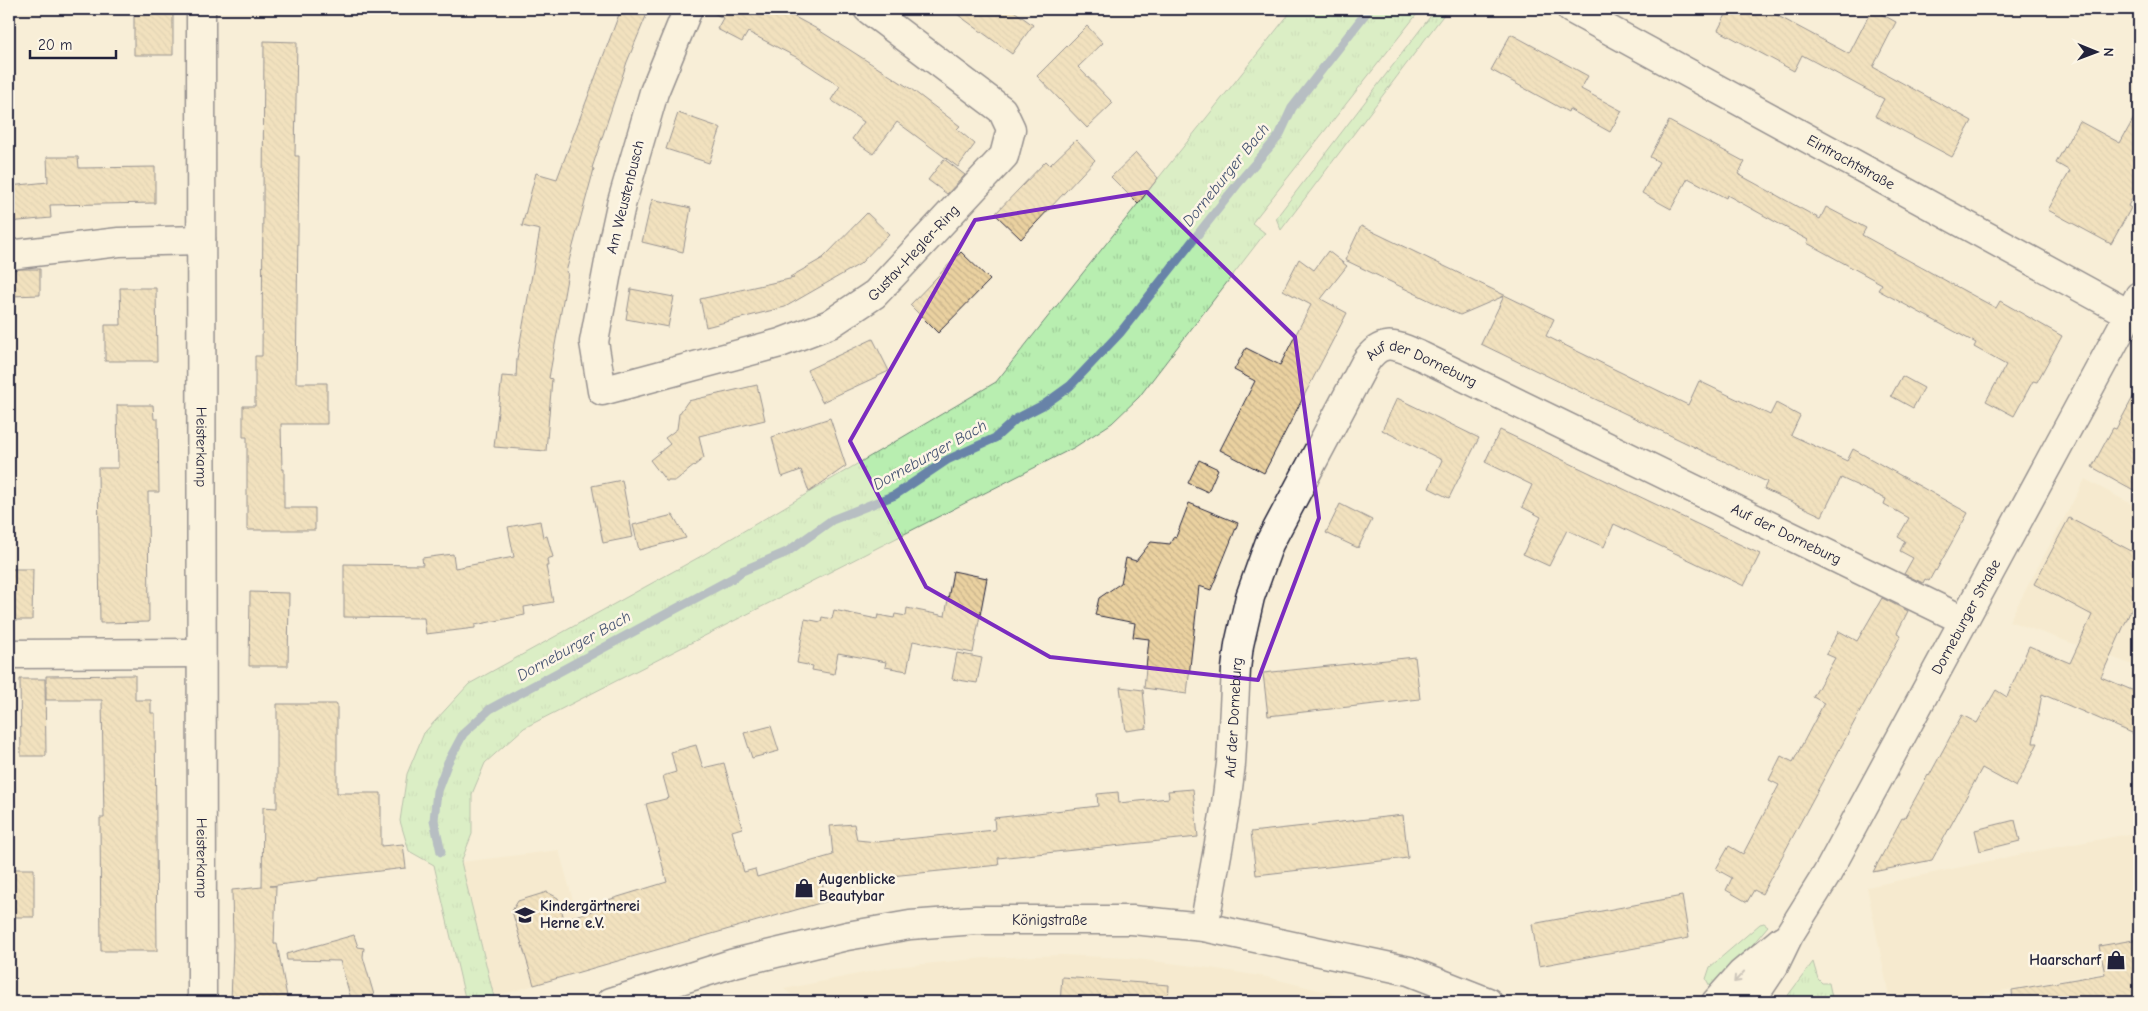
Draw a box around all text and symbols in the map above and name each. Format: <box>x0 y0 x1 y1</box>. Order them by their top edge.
scale bar <box>30 28 116 60</box>
north arrow <box>2070 28 2120 78</box>
text: 20 m <box>38 36 72 54</box>
text: N <box>2100 48 2117 57</box>
water label: Dorneburger Bach <box>1179 120 1273 230</box>
street label: Eintrachtstraße <box>1804 131 1898 193</box>
street label: Am Weustenbusch <box>602 138 648 256</box>
street label: Gustav-Hegler-Ring <box>865 201 963 305</box>
street label: Auf der Dorneburg <box>1361 336 1480 391</box>
street label: Heisterkamp <box>192 407 210 487</box>
water label: Dorneburger Bach <box>870 416 990 494</box>
street label: Auf der Dorneburg <box>1728 499 1844 568</box>
street label: Dorneburger Straße <box>1928 556 2005 677</box>
water label: Dorneburger Bach <box>514 607 634 685</box>
street label: Auf der Dorneburg <box>1220 656 1246 778</box>
street label: Heisterkamp <box>193 818 211 898</box>
place label: Augenblicke Beautybar <box>819 870 895 905</box>
shop icon: Augenblicke Beautybar <box>793 877 815 899</box>
place label: Kindergärtnerei Herne e.V. <box>540 897 640 932</box>
school or university icon: Kindergärtnerei Herne e.V. <box>514 904 536 926</box>
street label: Königstraße <box>1012 911 1088 929</box>
shop icon: Haarscharf <box>2105 949 2127 971</box>
place label: Haarscharf <box>2029 951 2102 969</box>
one-way arrow <box>1733 971 1745 984</box>

